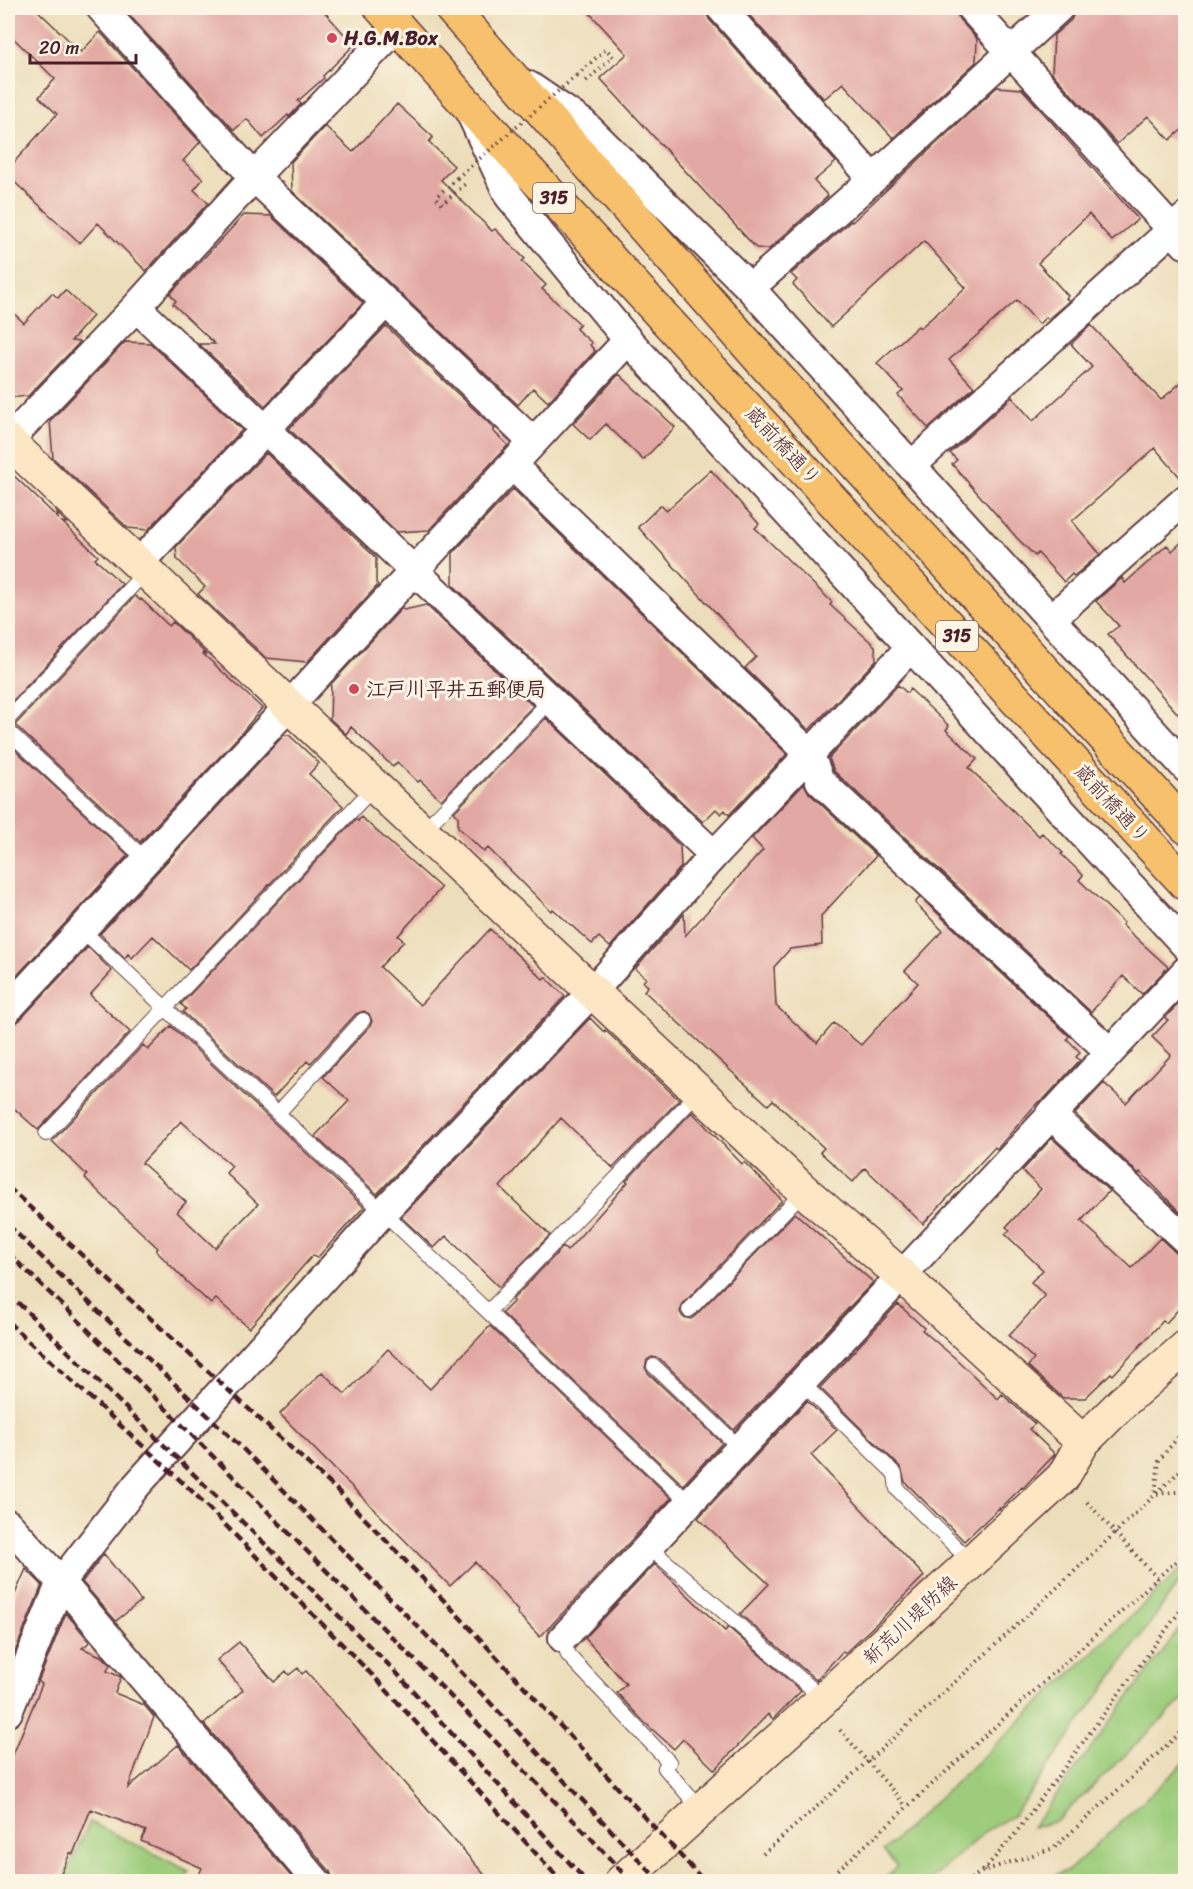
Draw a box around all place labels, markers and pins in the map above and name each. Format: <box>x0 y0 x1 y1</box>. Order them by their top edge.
place label: H.G.M.Box <box>343 21 439 56</box>
marker: H.G.M.Box <box>325 31 339 45</box>
place label: 江戸川平井五郵便局 <box>366 672 546 707</box>
marker: 江戸川平井五郵便局 <box>347 682 361 696</box>

